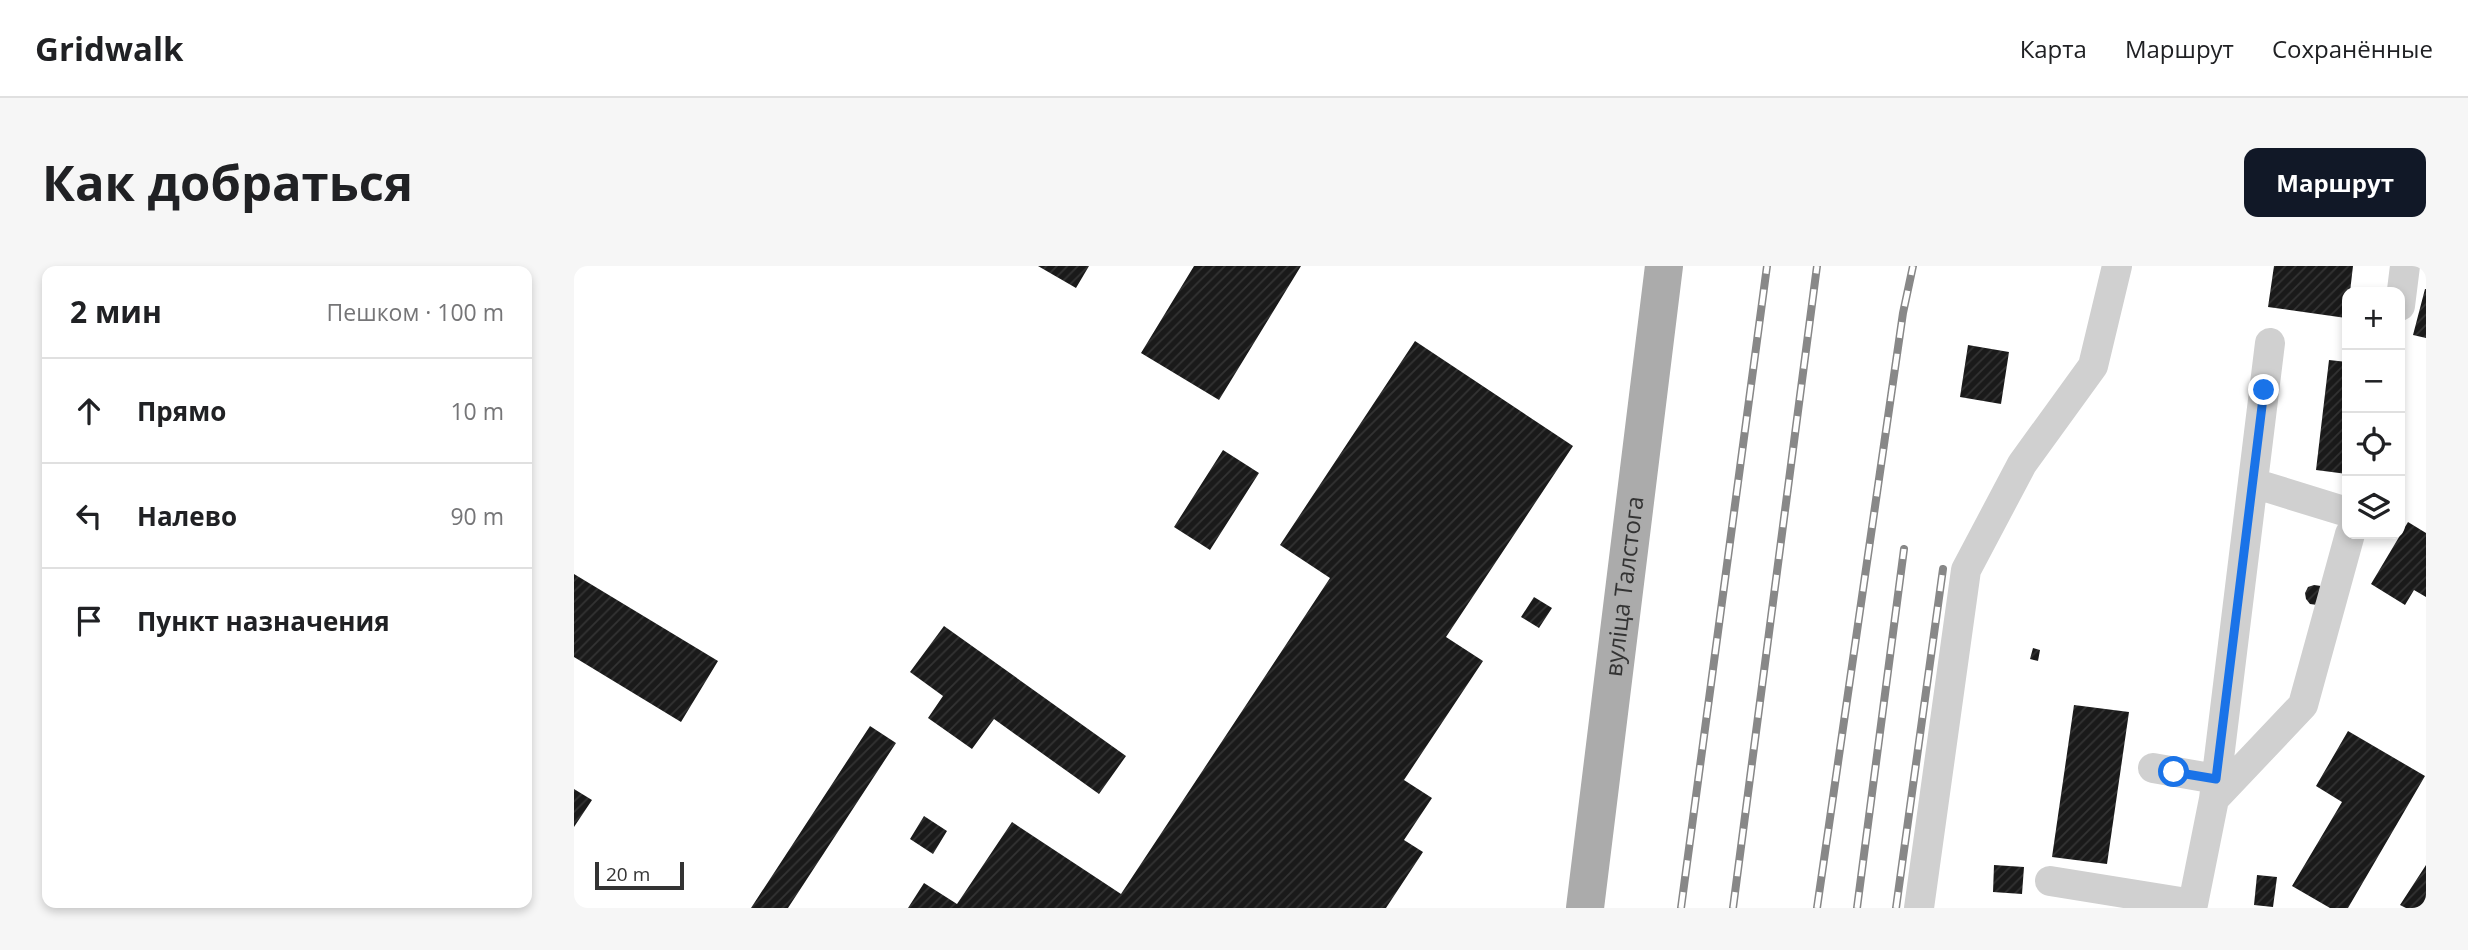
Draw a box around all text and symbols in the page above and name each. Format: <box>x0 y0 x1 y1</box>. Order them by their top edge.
text: Gridwalk <box>35 26 184 71</box>
text: Карта <box>2020 32 2087 65</box>
text: Маршрут <box>2125 32 2234 65</box>
text: Сохранённые <box>2272 32 2433 65</box>
button: Маршрут <box>2244 148 2426 217</box>
text: Как добраться <box>42 149 413 215</box>
map controls <box>2342 287 2405 539</box>
button: + <box>2342 287 2405 350</box>
text: 2 мин <box>70 291 162 332</box>
text: Пешком · 100 m <box>327 296 504 328</box>
button: − <box>2342 350 2405 413</box>
route end <box>2248 374 2279 405</box>
icon: ahead <box>70 392 108 430</box>
text: Прямо <box>137 393 226 429</box>
text: 10 m <box>450 395 504 427</box>
button: locate <box>2342 413 2405 476</box>
button: layers <box>2342 476 2405 539</box>
street label: вуліца Талстога <box>1596 494 1651 678</box>
icon: left <box>70 497 108 535</box>
text: Налево <box>137 498 237 534</box>
text: 90 m <box>450 500 504 532</box>
icon: arrive <box>70 602 108 640</box>
text: Пункт назначения <box>137 603 390 639</box>
route start <box>2158 756 2189 787</box>
scale bar <box>595 859 684 891</box>
text: 20 m <box>606 861 650 887</box>

